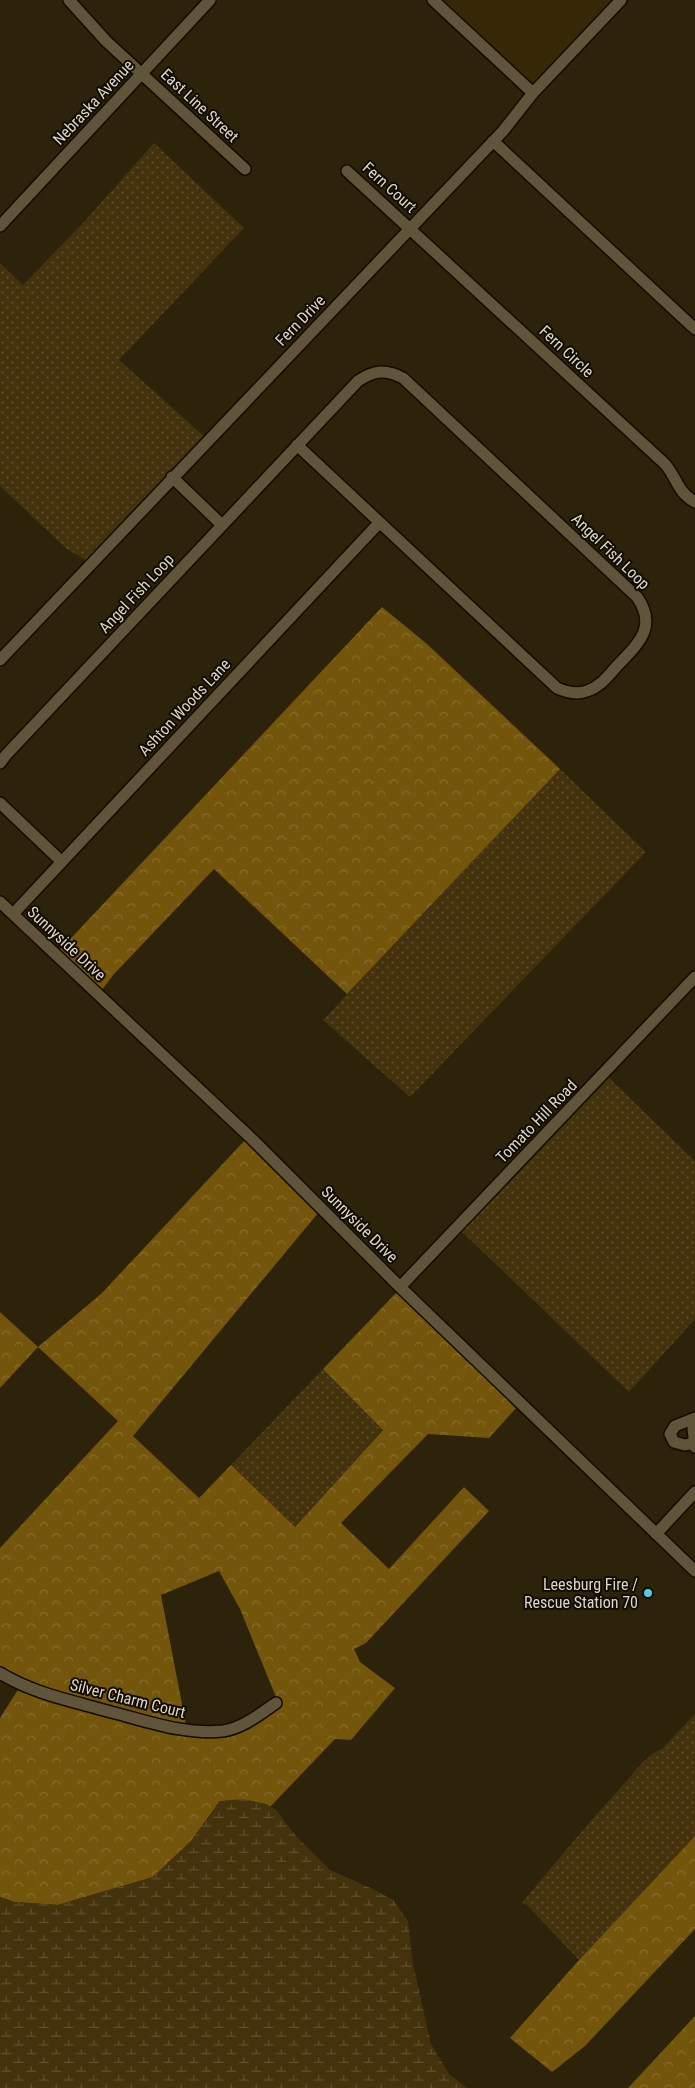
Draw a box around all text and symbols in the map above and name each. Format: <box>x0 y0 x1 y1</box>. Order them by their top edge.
street label: Nebraska Avenue <box>49 56 138 149</box>
street label: East Line Street <box>157 65 243 146</box>
street label: Fern Court <box>359 158 421 217</box>
street label: Fern Drive <box>272 291 329 350</box>
street label: Fern Circle <box>536 321 598 381</box>
street label: Angel Fish Loop <box>568 509 654 593</box>
street label: Angel Fish Loop <box>95 550 178 637</box>
street label: Ashton Woods Lane <box>135 655 234 760</box>
street label: Sunnyside Drive <box>24 902 110 984</box>
street label: Tomato Hill Road <box>492 1076 581 1167</box>
street label: Sunnyside Drive <box>318 1182 402 1266</box>
place label: Leesburg Fire / Rescue Station 70 <box>524 1575 638 1612</box>
marker: Leesburg Fire / Rescue Station 70 <box>642 1587 654 1599</box>
street label: Silver Charm Court <box>68 1675 188 1722</box>

